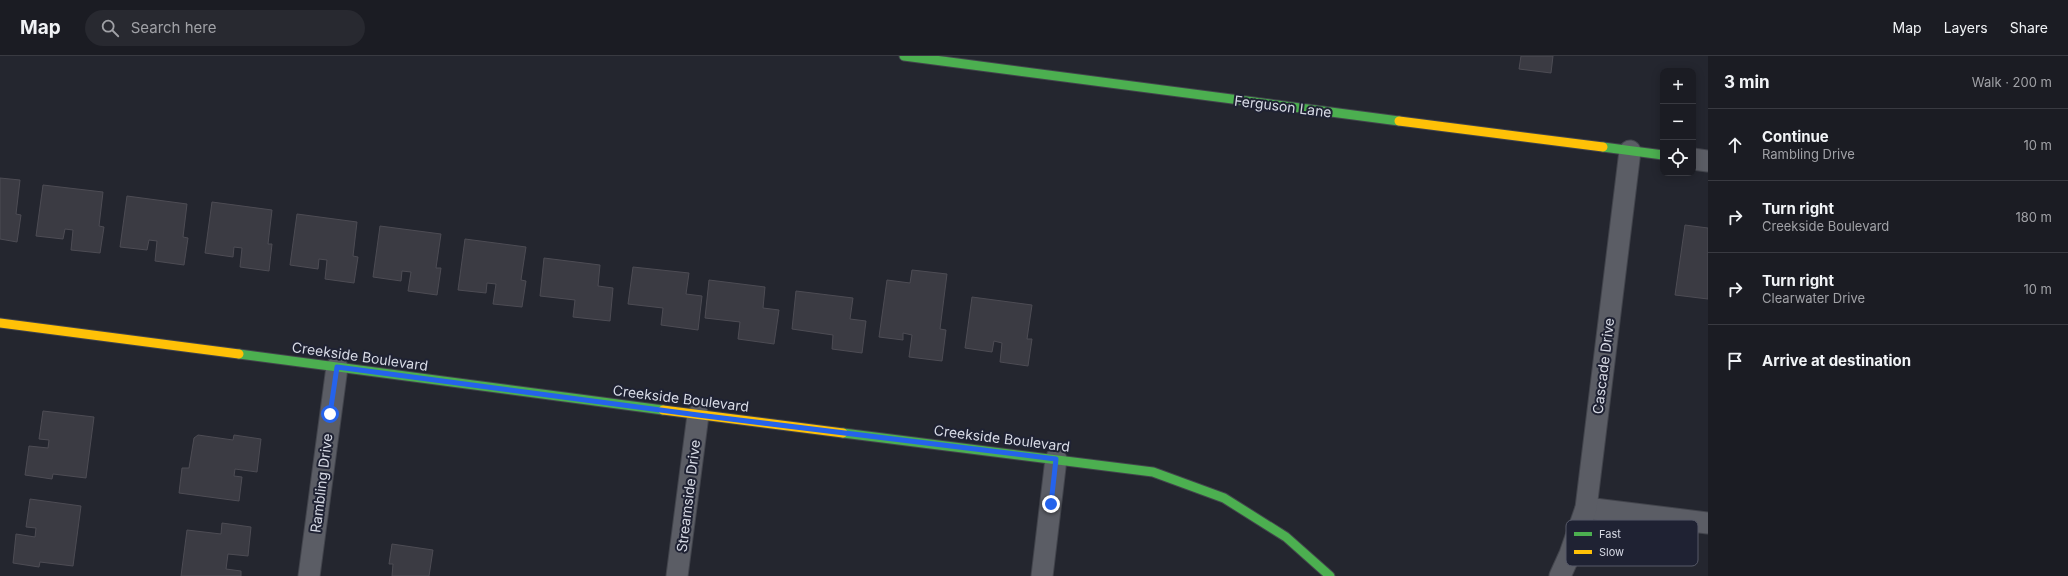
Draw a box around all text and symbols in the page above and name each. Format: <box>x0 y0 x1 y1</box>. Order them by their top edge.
search box <box>85 10 365 46</box>
text: Map <box>20 16 61 39</box>
icon: search <box>99 17 121 39</box>
text: Search here <box>131 18 216 37</box>
text: Map <box>1893 19 1922 36</box>
text: Layers <box>1944 19 1988 36</box>
text: Share <box>2010 19 2048 36</box>
map controls <box>1660 68 1696 176</box>
button: + <box>1660 68 1696 104</box>
text: 3 min <box>1724 72 1770 92</box>
text: Walk · 200 m <box>1972 74 2052 90</box>
street label: Ferguson Lane <box>1233 92 1333 120</box>
button: − <box>1660 104 1696 140</box>
text: Continue <box>1762 127 1829 146</box>
icon: ahead <box>1724 134 1746 156</box>
text: 10 m <box>2023 137 2052 153</box>
button: locate <box>1660 140 1696 176</box>
text: Rambling Drive <box>1762 146 1855 162</box>
text: Turn right <box>1762 199 1834 218</box>
icon: right <box>1724 206 1746 228</box>
text: 180 m <box>2015 209 2052 225</box>
text: Creekside Boulevard <box>1762 218 1889 234</box>
text: Turn right <box>1762 271 1834 290</box>
icon: right <box>1724 278 1746 300</box>
text: 10 m <box>2023 281 2052 297</box>
text: Clearwater Drive <box>1762 290 1865 306</box>
street label: Cascade Drive <box>1589 317 1617 415</box>
street label: Creekside Boulevard <box>291 338 429 374</box>
icon: arrive <box>1724 350 1746 372</box>
text: Arrive at destination <box>1762 351 1911 370</box>
street label: Creekside Boulevard <box>612 381 750 415</box>
route start <box>321 405 339 423</box>
street label: Creekside Boulevard <box>933 421 1071 455</box>
street label: Rambling Drive <box>306 432 336 534</box>
street label: Streamside Drive <box>673 439 703 553</box>
route end <box>1042 495 1060 513</box>
legend <box>1566 520 1698 566</box>
text: Fast <box>1599 527 1621 541</box>
text: Slow <box>1599 545 1624 559</box>

